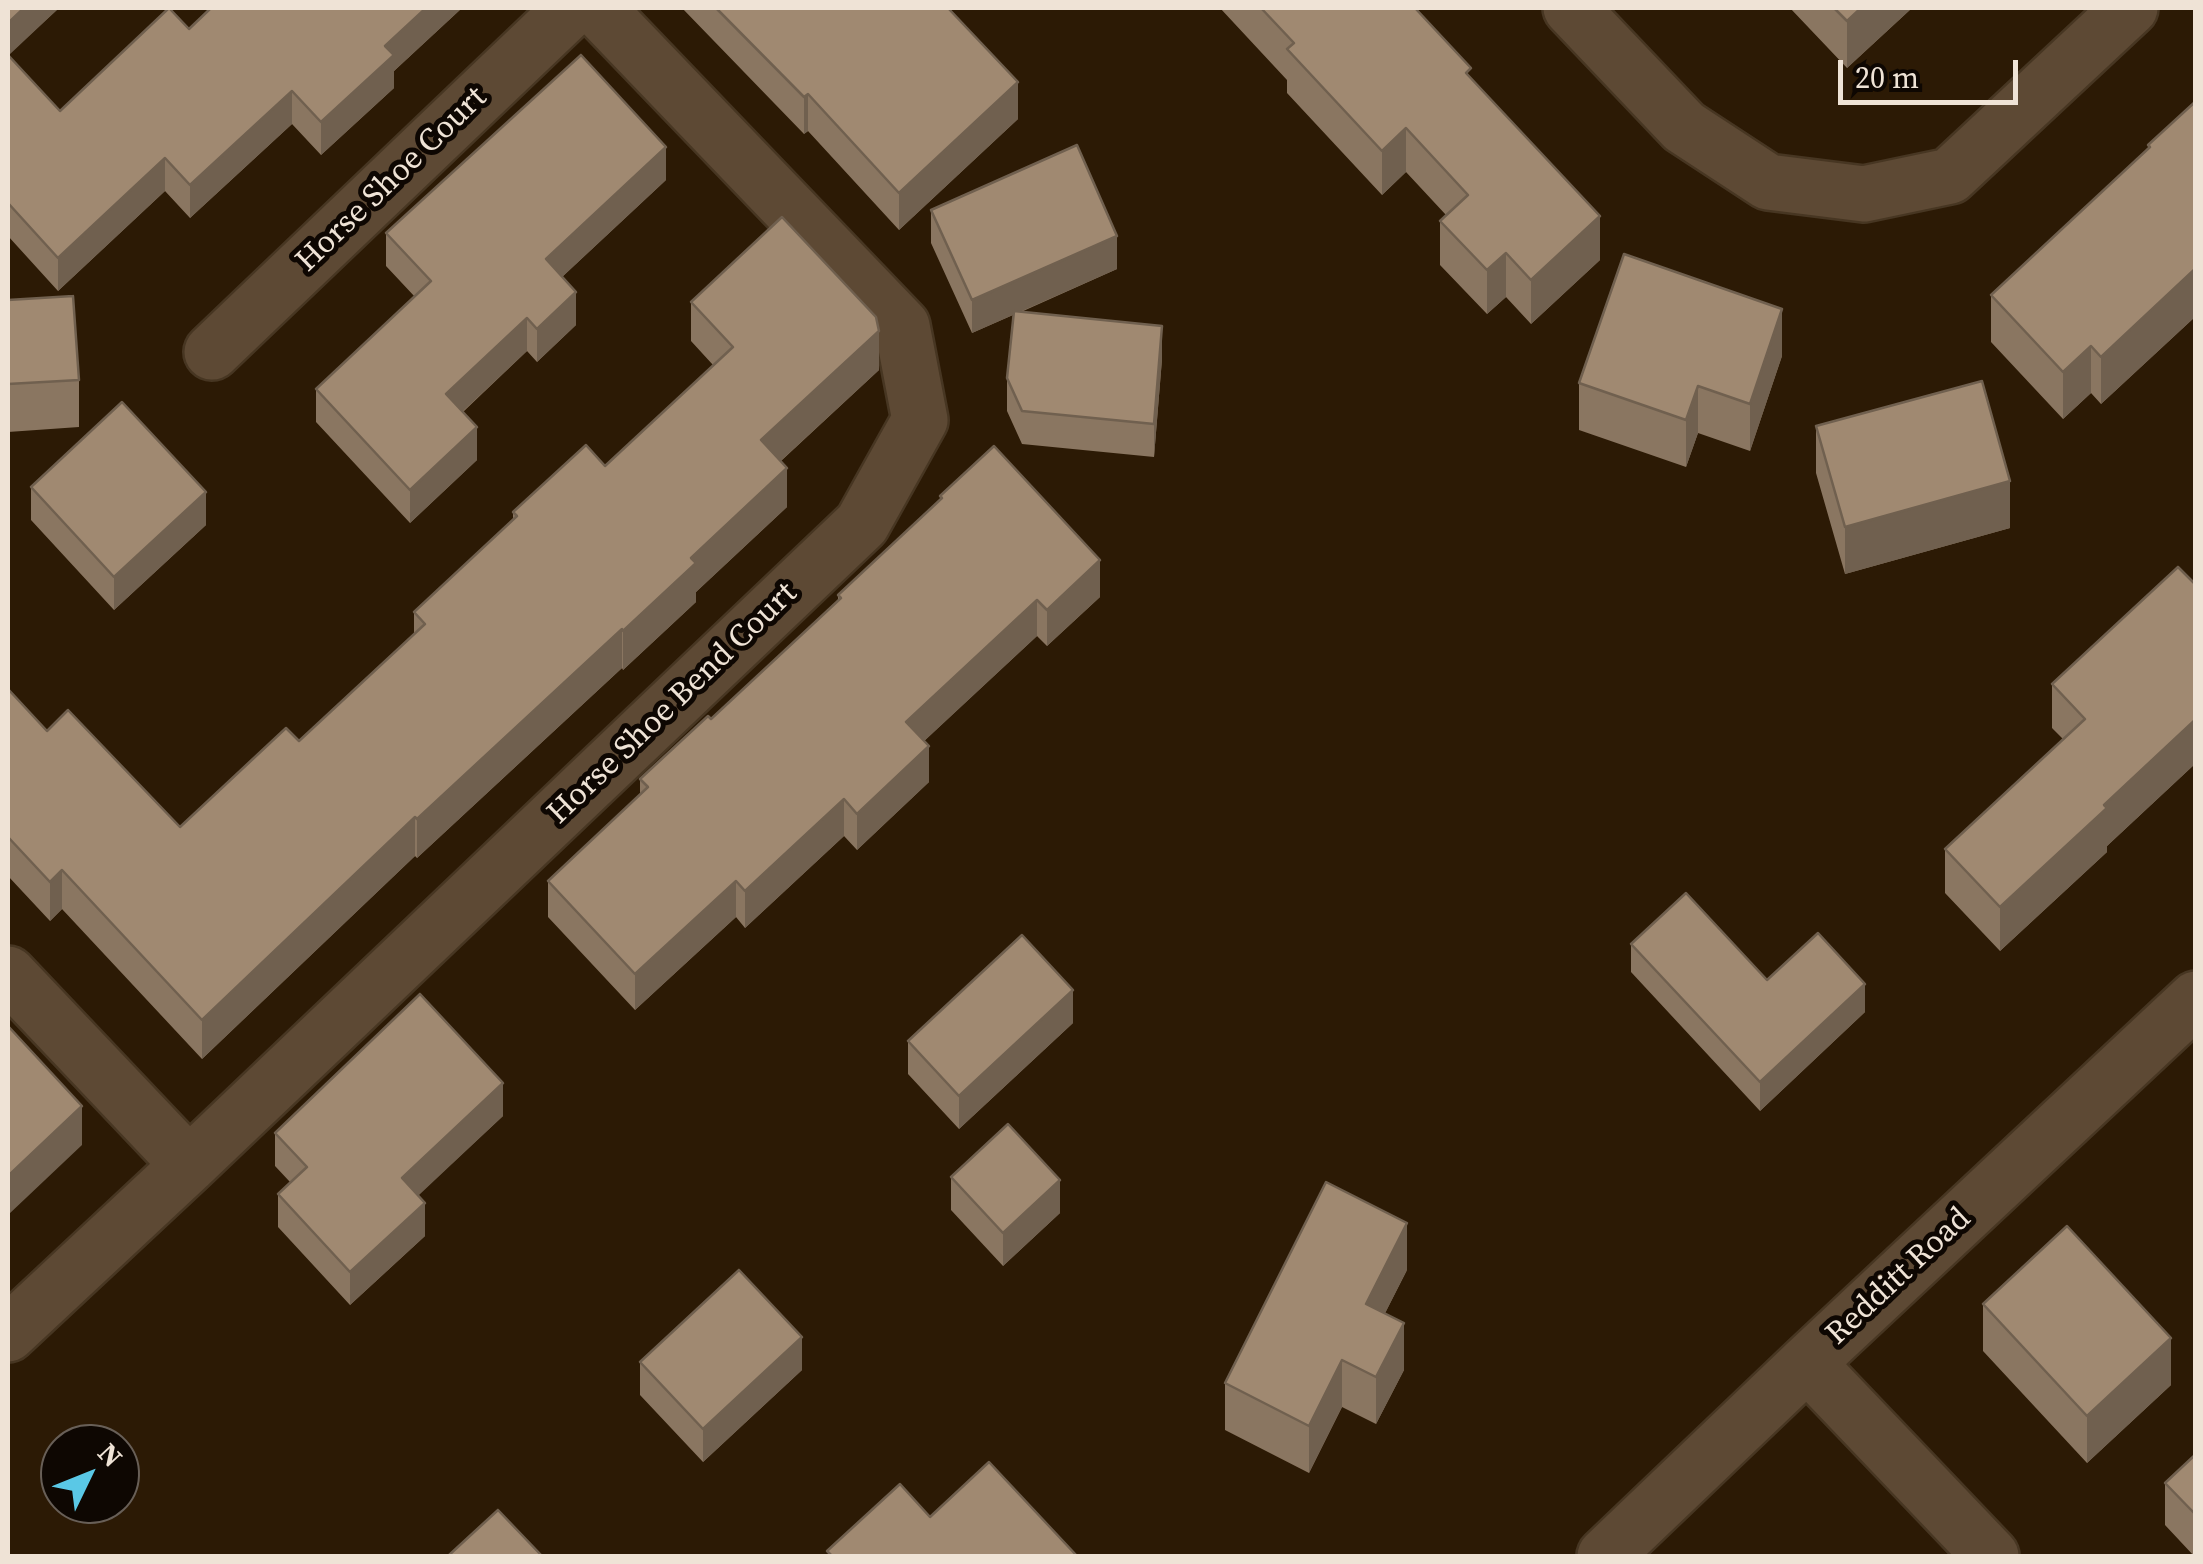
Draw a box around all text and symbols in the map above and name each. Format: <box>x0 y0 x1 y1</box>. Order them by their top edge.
scale bar <box>1843 40 2023 102</box>
text: 20 m <box>1855 57 1919 98</box>
street label: Horse Shoe Court <box>289 79 495 281</box>
street label: Horse Shoe Bend Court <box>540 575 806 833</box>
street label: Redditt Road <box>1819 1200 1979 1354</box>
north arrow <box>40 1424 140 1524</box>
text: N <box>90 1434 131 1475</box>

